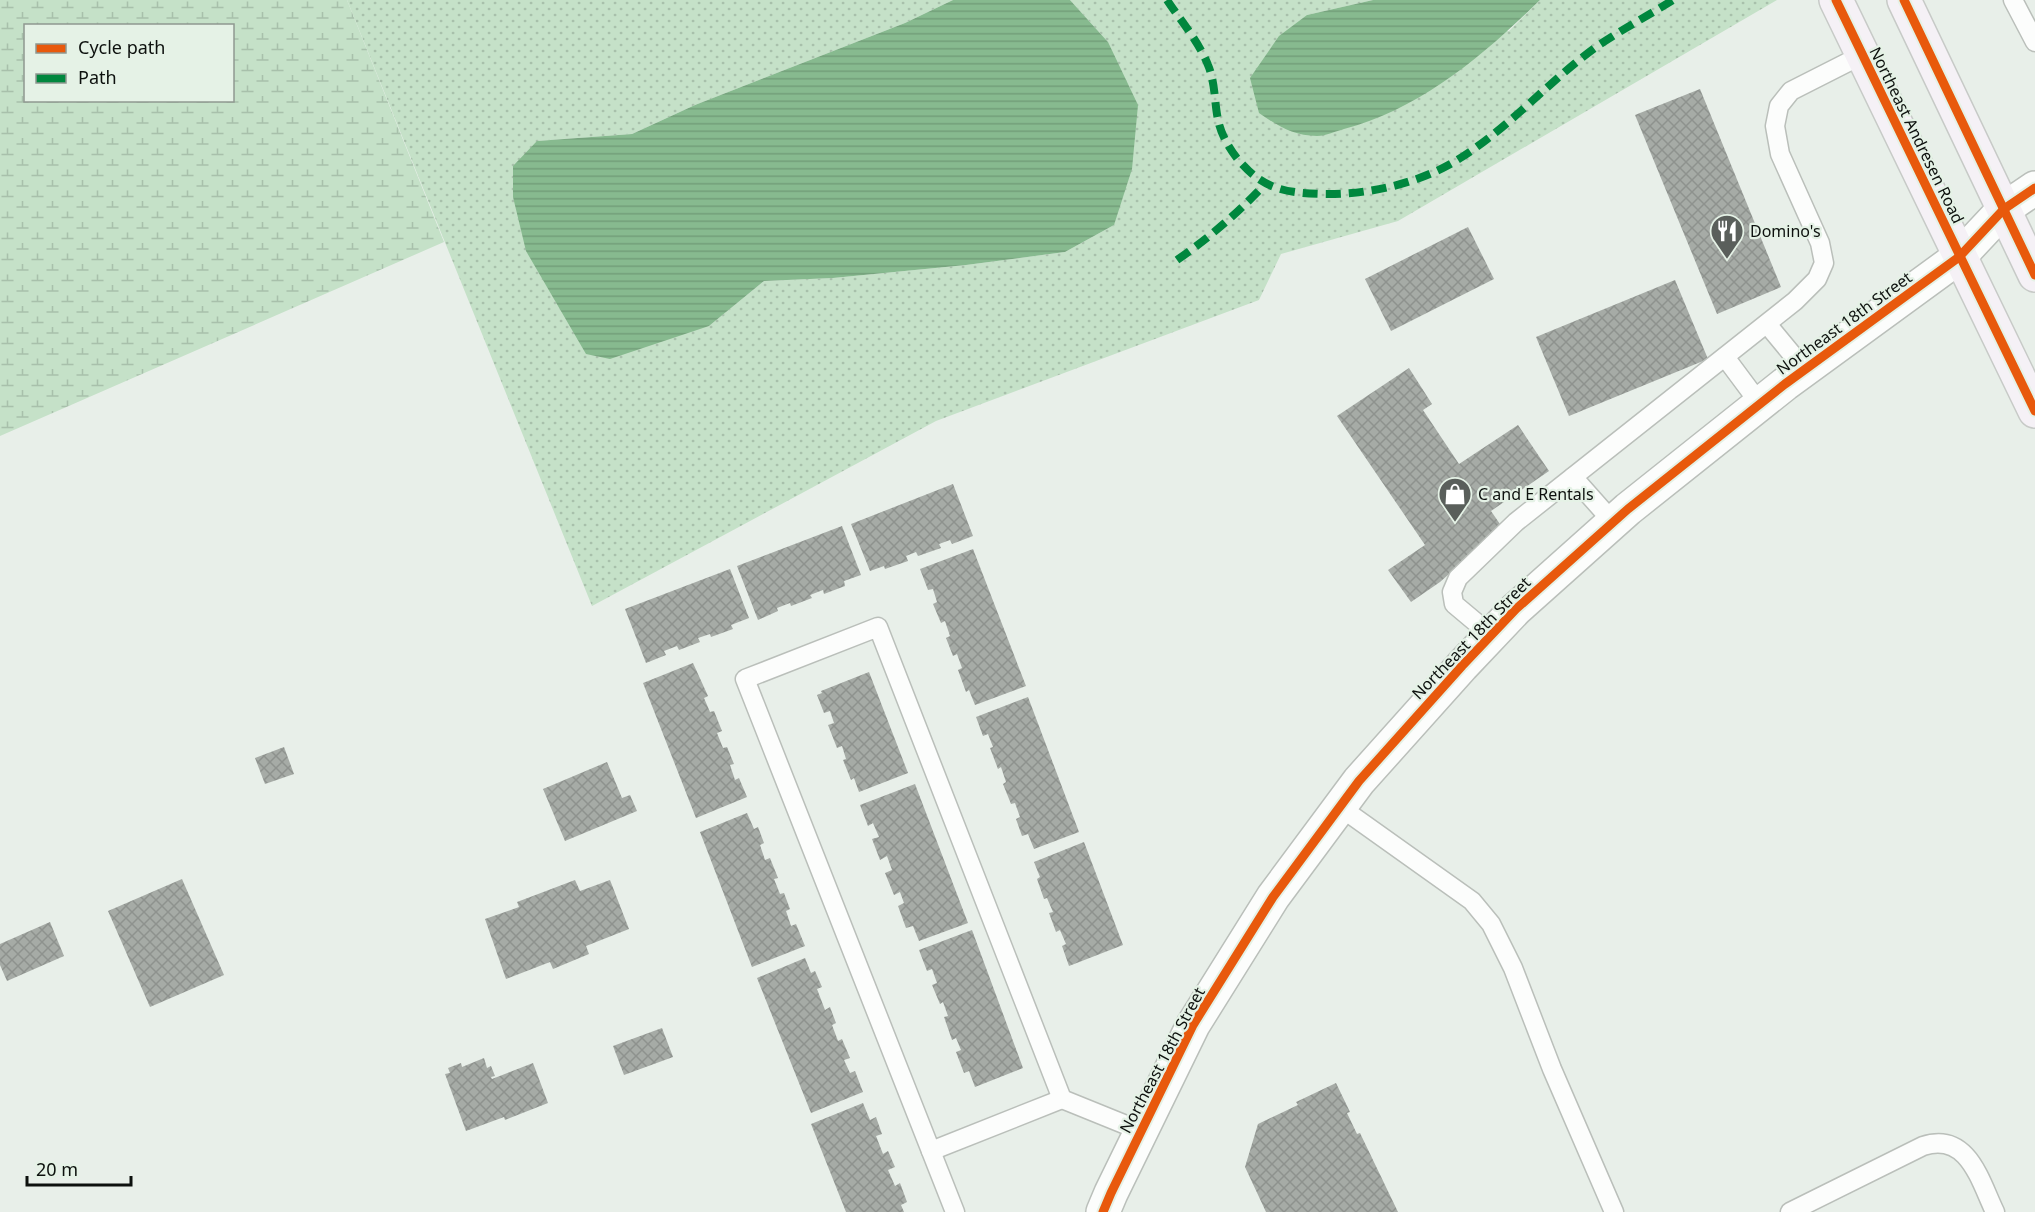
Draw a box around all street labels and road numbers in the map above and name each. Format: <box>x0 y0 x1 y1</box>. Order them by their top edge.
street label: Northeast Andresen Road <box>1865 43 1969 227</box>
street label: Northeast 18th Street <box>1772 266 1916 380</box>
street label: Northeast 18th Street <box>1407 572 1536 704</box>
street label: Northeast 18th Street <box>1114 983 1210 1137</box>

